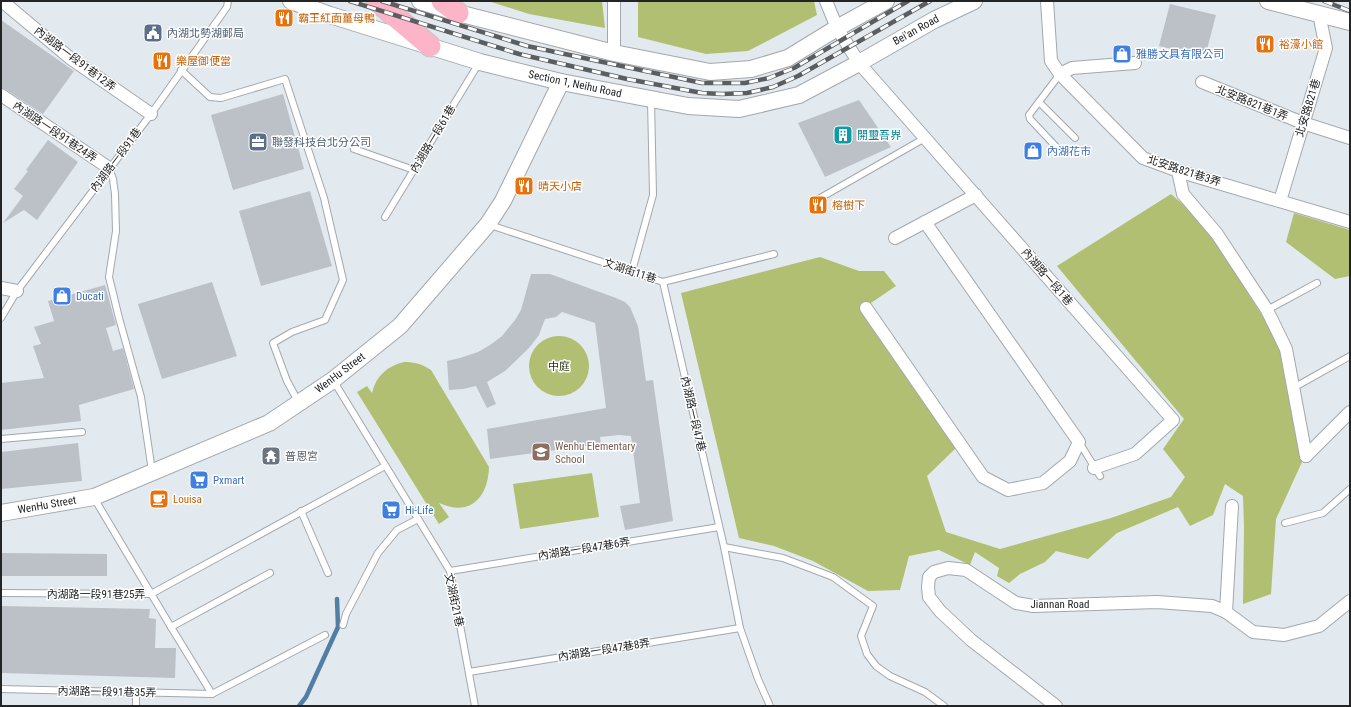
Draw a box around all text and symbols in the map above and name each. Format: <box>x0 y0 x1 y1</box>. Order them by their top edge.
restaurant icon: 霸王紅面薑母鴨 <box>273 7 295 29</box>
place label: 霸王紅面薑母鴨 <box>298 12 375 25</box>
street label: Bei'an Road <box>891 12 941 48</box>
public building icon: 內湖北勢湖郵局 <box>142 22 164 44</box>
street label: 內湖路一段91巷12弄 <box>32 24 118 94</box>
place label: 內湖北勢湖郵局 <box>167 27 244 40</box>
restaurant icon: 裕濠小館 <box>1254 33 1276 55</box>
place label: 裕濠小館 <box>1279 38 1323 51</box>
shop icon: 雅勝文具有限公司 <box>1111 43 1133 65</box>
place label: 雅勝文具有限公司 <box>1136 48 1224 61</box>
restaurant icon: 樂屋御便當 <box>151 50 173 72</box>
place label: 樂屋御便當 <box>176 55 231 68</box>
street label: Section 1, Neihu Road <box>527 68 623 100</box>
street label: 北安路821巷 <box>1293 77 1323 139</box>
street label: 北安路821巷1弄 <box>1214 83 1290 123</box>
street label: 內湖路一段91巷24弄 <box>10 99 100 165</box>
street label: 內湖路一段61巷 <box>408 103 458 175</box>
building icon: 開璽吾界 <box>832 124 854 146</box>
street label: 內湖路一段91巷 <box>88 125 144 195</box>
place label: 開璽吾界 <box>857 129 902 142</box>
office icon: 聯發科技台北分公司 <box>247 131 269 153</box>
place label: 聯發科技台北分公司 <box>272 136 371 149</box>
shop icon: 內湖花市 <box>1022 140 1044 162</box>
place label: 內湖花市 <box>1047 145 1091 158</box>
street label: 北安路821巷3弄 <box>1146 153 1222 189</box>
restaurant icon: 晴天小店 <box>513 175 535 197</box>
place label: 晴天小店 <box>538 180 582 193</box>
restaurant icon: 榕樹下 <box>807 194 829 216</box>
place label: 榕樹下 <box>832 199 865 212</box>
street label: 內湖路一段1巷 <box>1019 246 1075 308</box>
street label: 文湖街11巷 <box>602 256 658 286</box>
shop icon: Ducati <box>51 285 73 307</box>
place label: Ducati <box>76 290 104 303</box>
street label: WenHu Street <box>312 350 368 396</box>
park label: 中庭 <box>548 360 570 373</box>
street label: 內湖路一段47巷 <box>678 375 708 453</box>
place label: Wenhu Elementary School <box>555 440 636 466</box>
school or university icon: Wenhu Elementary School <box>530 441 552 463</box>
temple icon: 普恩宮 <box>260 445 282 467</box>
place label: 普恩宮 <box>285 450 318 463</box>
supermarket icon: Pxmart <box>188 469 210 491</box>
place label: Pxmart <box>213 474 244 487</box>
cafe icon: Louisa <box>148 488 170 510</box>
street label: WenHu Street <box>17 493 77 517</box>
place label: Louisa <box>173 493 202 506</box>
supermarket icon: Hi-Life <box>380 499 402 521</box>
place label: Hi-Life <box>405 504 433 517</box>
street label: 內湖路一段47巷6弄 <box>537 535 631 563</box>
street label: 文湖街21巷 <box>442 572 466 628</box>
street label: 內湖路一段91巷25弄 <box>47 588 145 601</box>
street label: Jiannan Road <box>1031 598 1089 611</box>
street label: 內湖路一段47巷8弄 <box>557 636 651 664</box>
street label: 內湖路一段91巷35弄 <box>58 685 156 699</box>

